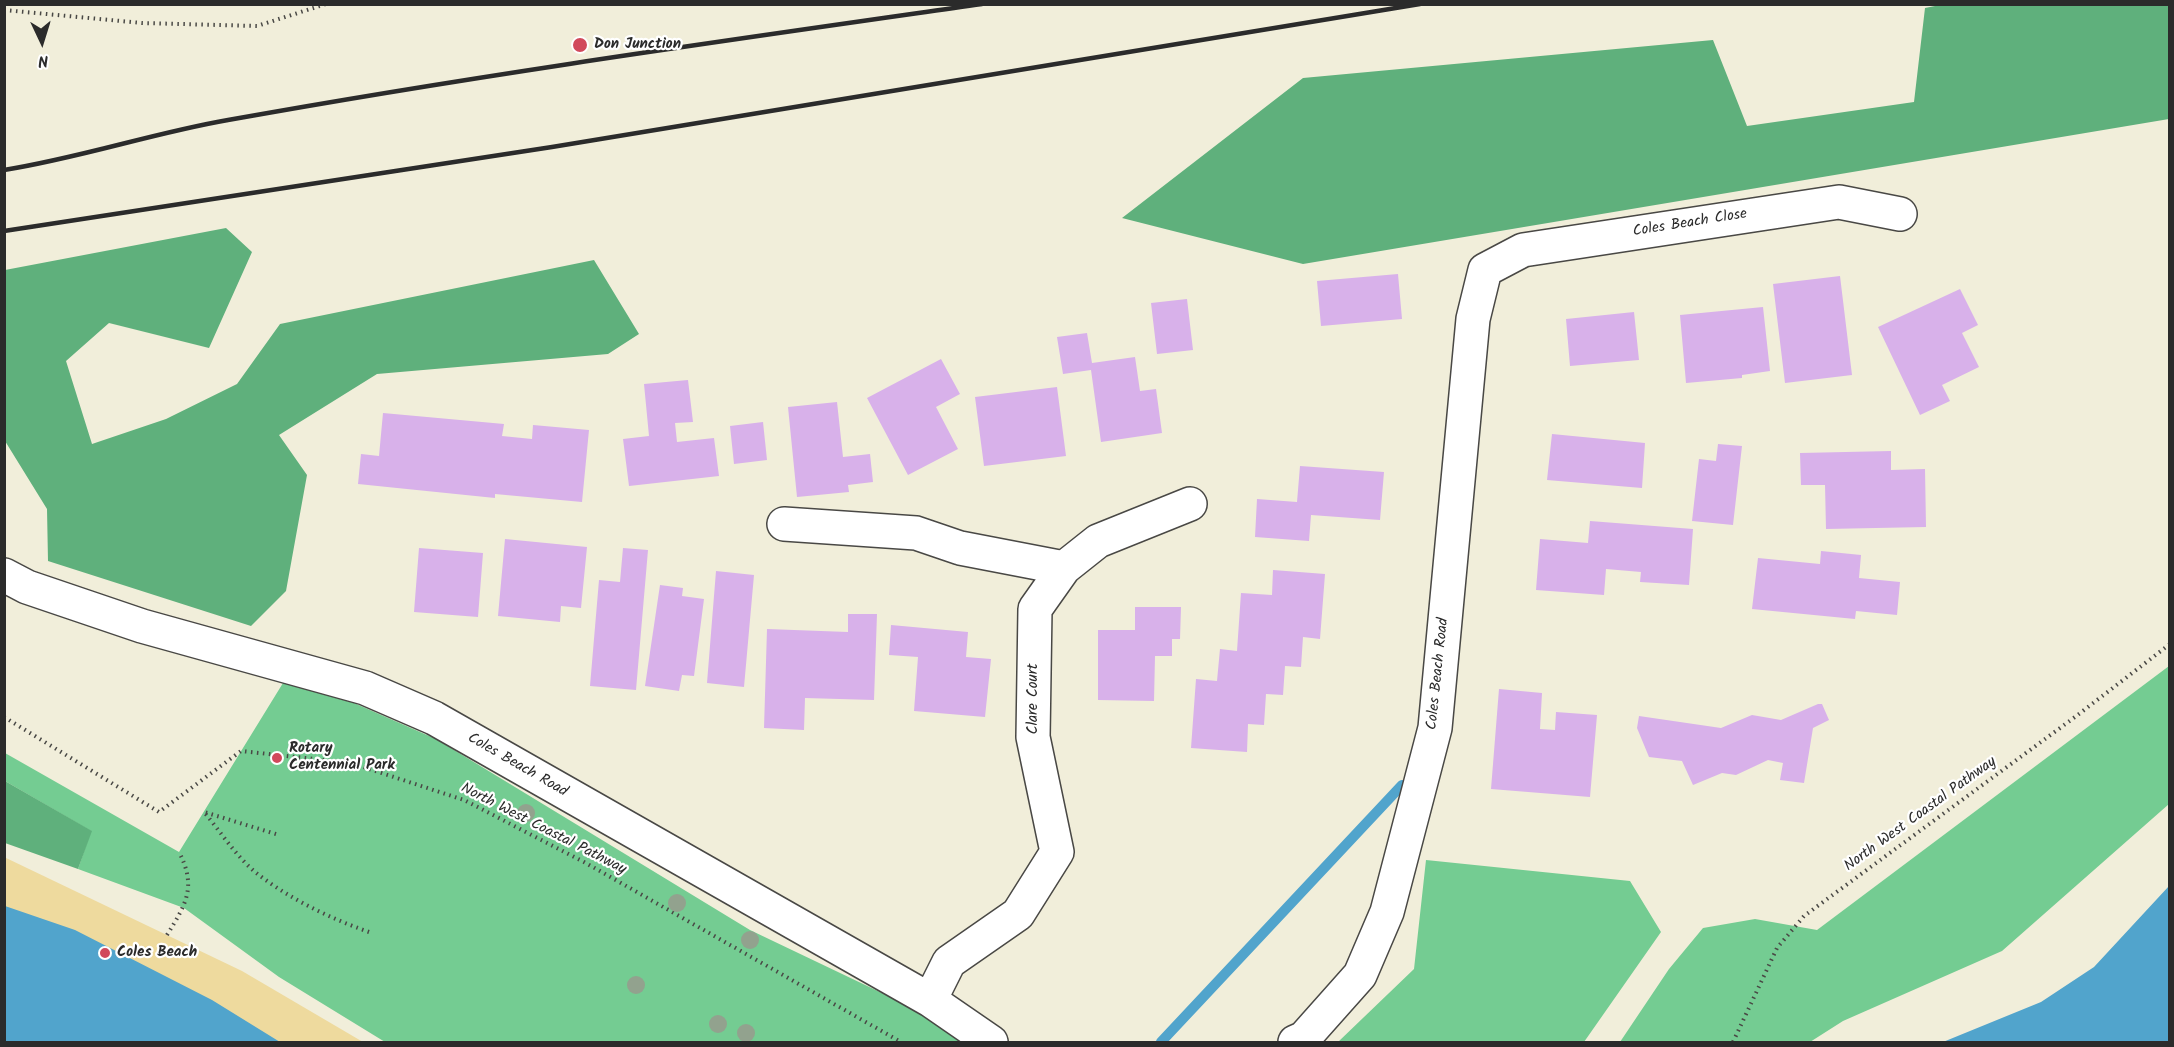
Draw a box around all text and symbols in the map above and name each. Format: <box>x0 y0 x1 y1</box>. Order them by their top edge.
north arrow <box>12 12 72 72</box>
marker: Don Junction <box>571 36 589 54</box>
place label: Don Junction <box>594 36 681 54</box>
text: N <box>37 48 49 73</box>
street label: Coles Beach Close <box>1632 206 1748 242</box>
street label: Coles Beach Road <box>1424 617 1454 731</box>
street label: Clare Court <box>1025 663 1043 735</box>
street label: Coles Beach Road <box>464 730 570 802</box>
place label: Rotary Centennial Park <box>289 740 395 775</box>
marker: Rotary Centennial Park <box>270 751 284 765</box>
street label: North West Coastal Pathway <box>1842 754 2000 876</box>
street label: North West Coastal Pathway <box>457 780 629 880</box>
place label: Coles Beach <box>117 944 197 962</box>
marker: Coles Beach <box>98 946 112 960</box>

